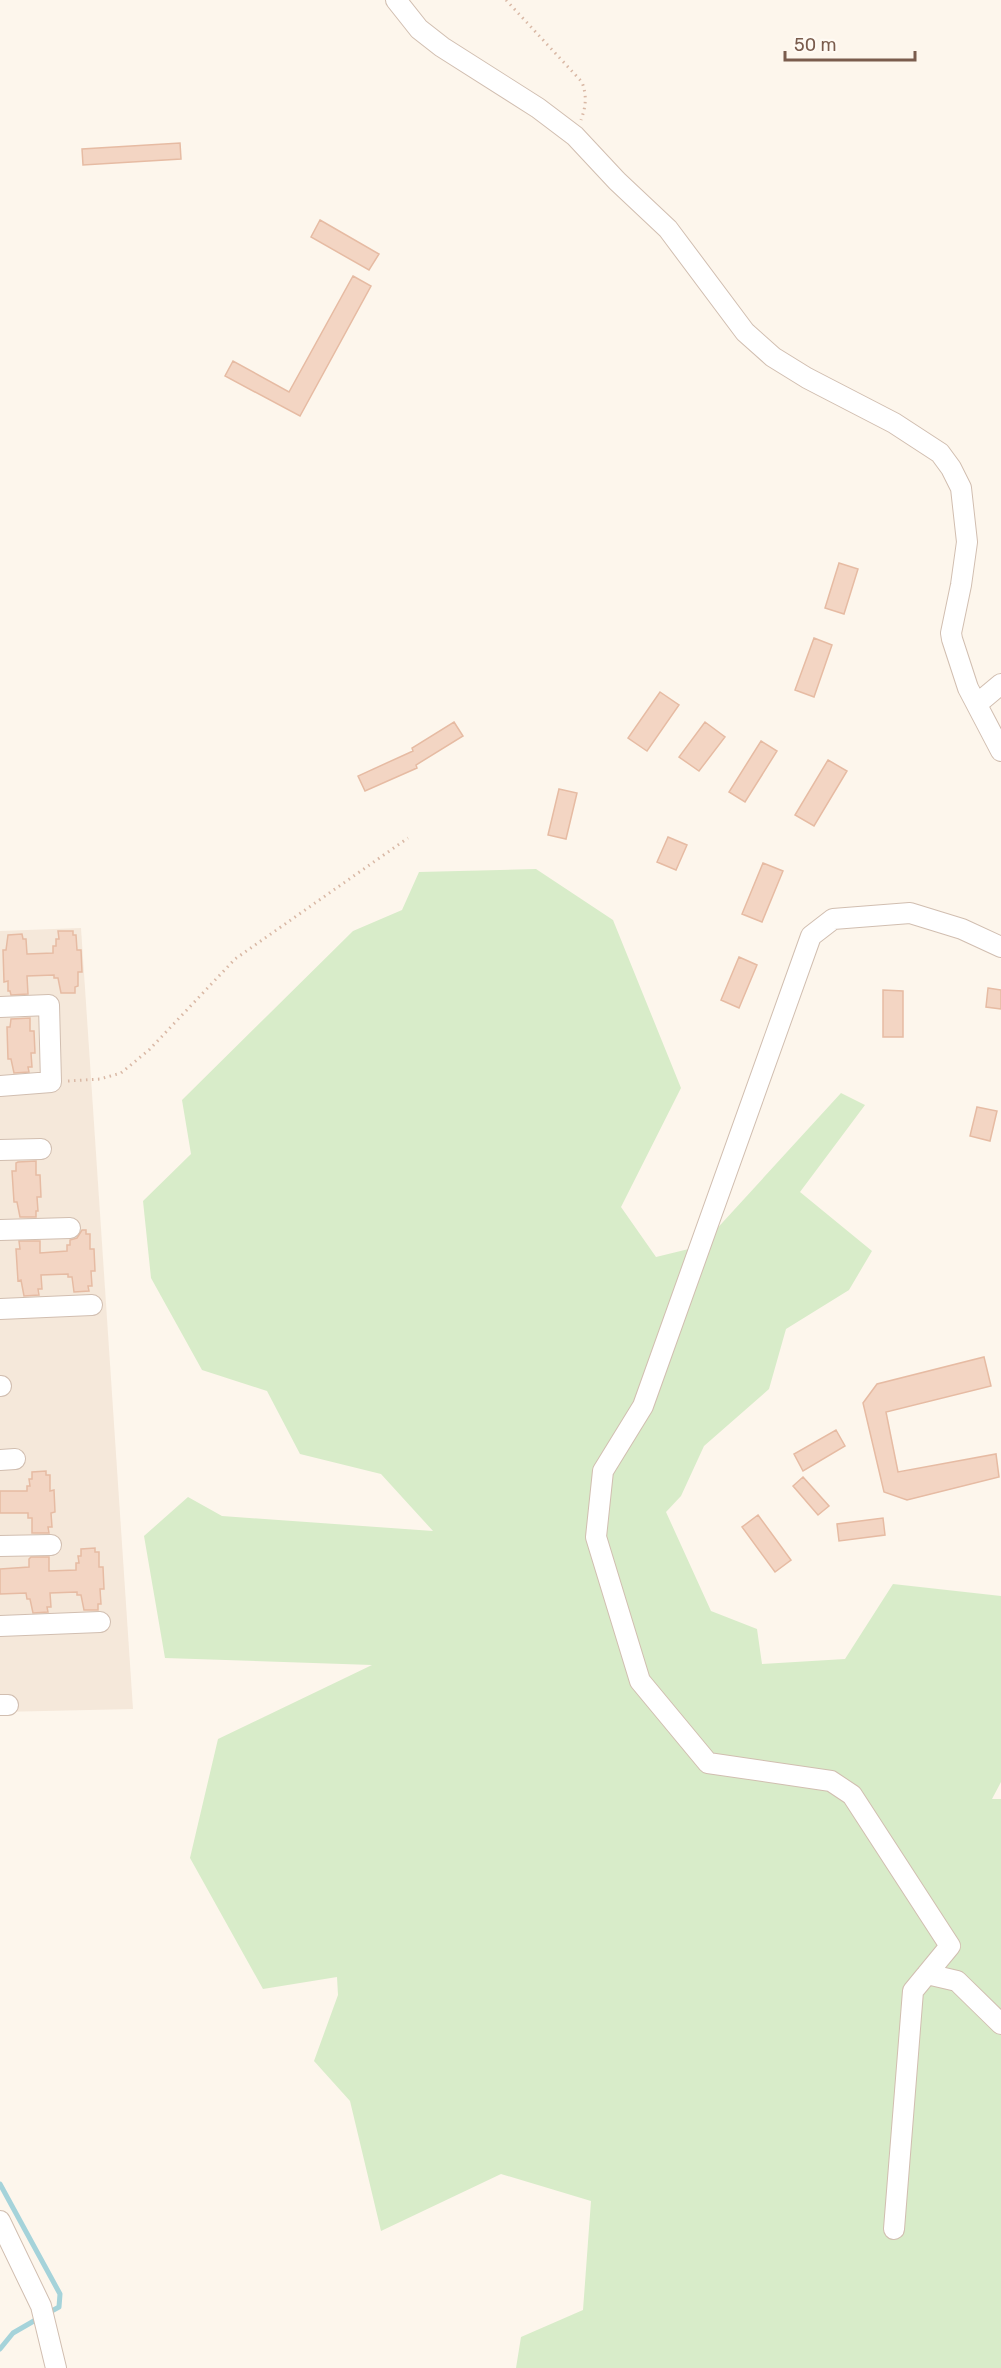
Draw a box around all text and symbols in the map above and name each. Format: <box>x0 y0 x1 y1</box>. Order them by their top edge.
scale bar <box>785 24 916 62</box>
text: 50 m <box>794 34 837 56</box>

